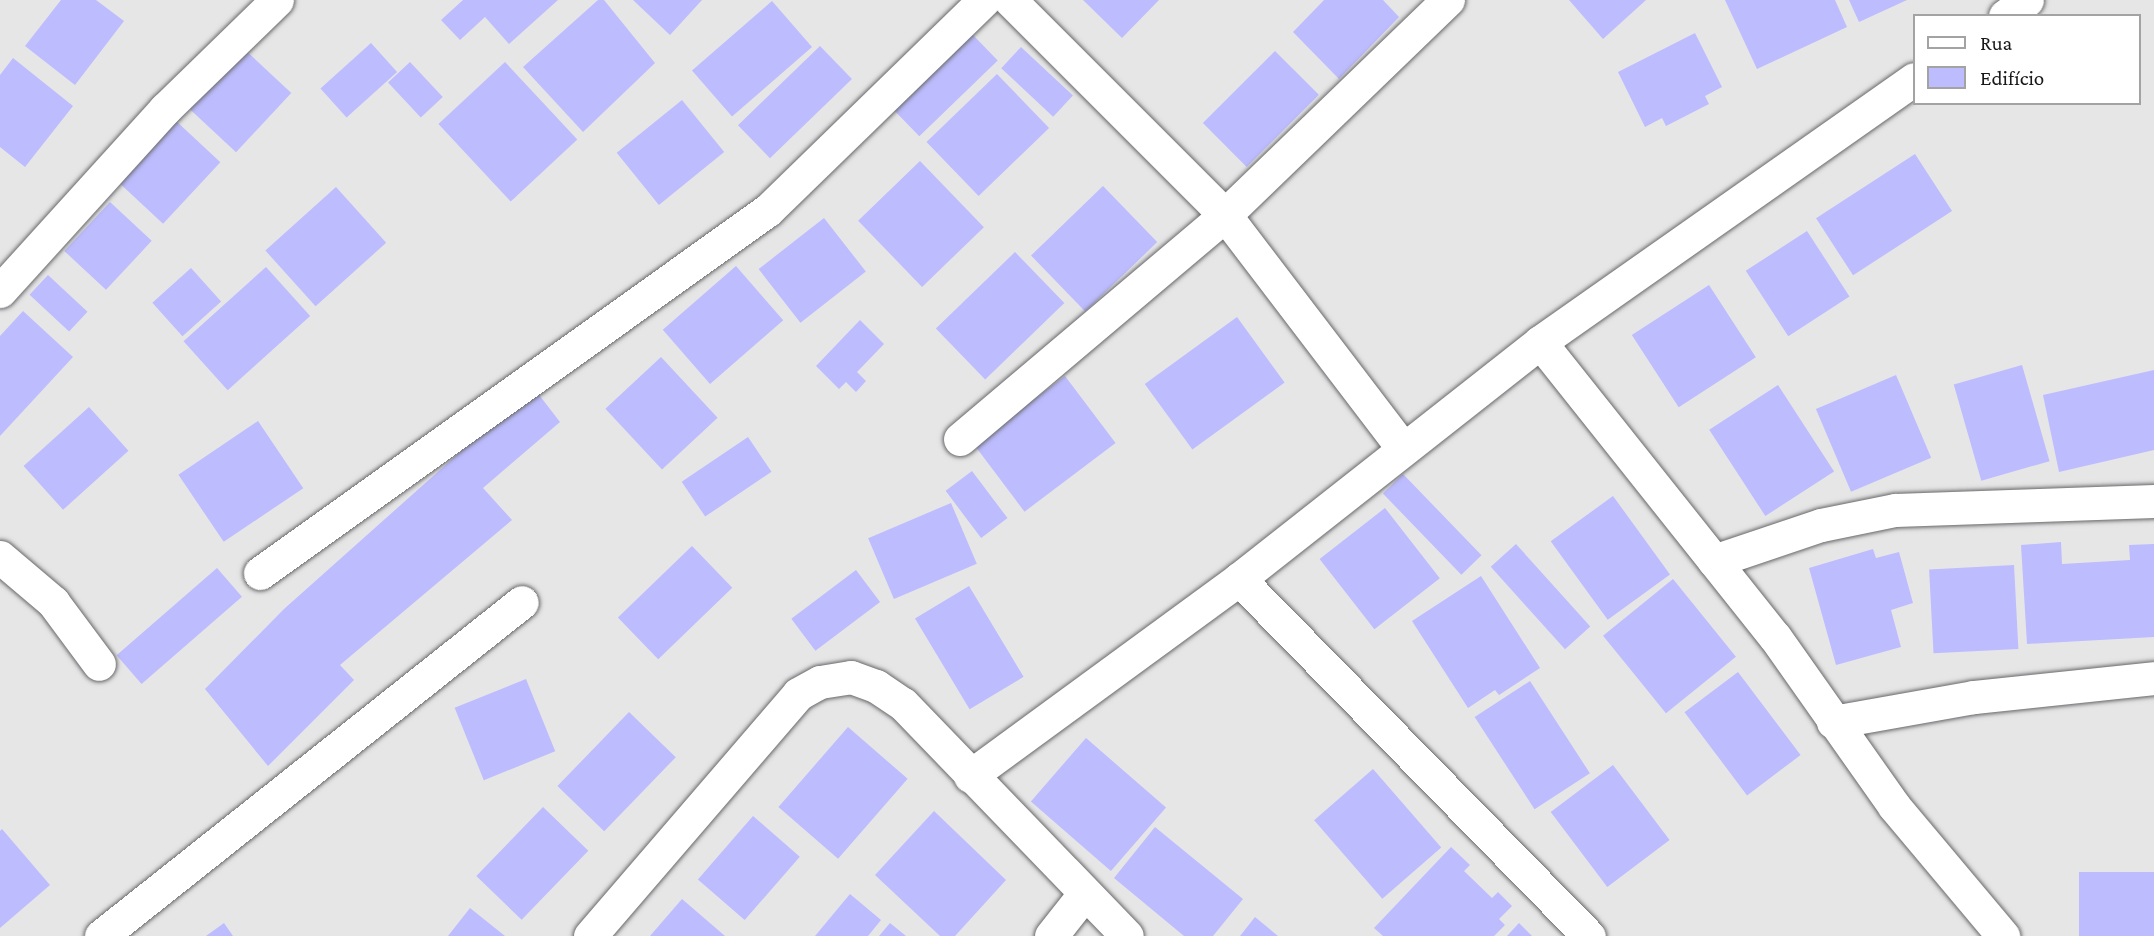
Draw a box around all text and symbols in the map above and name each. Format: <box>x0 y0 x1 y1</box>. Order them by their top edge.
legend <box>1912 14 2140 105</box>
text: Rua <box>1980 31 2012 55</box>
text: Edifício <box>1980 66 2044 90</box>

